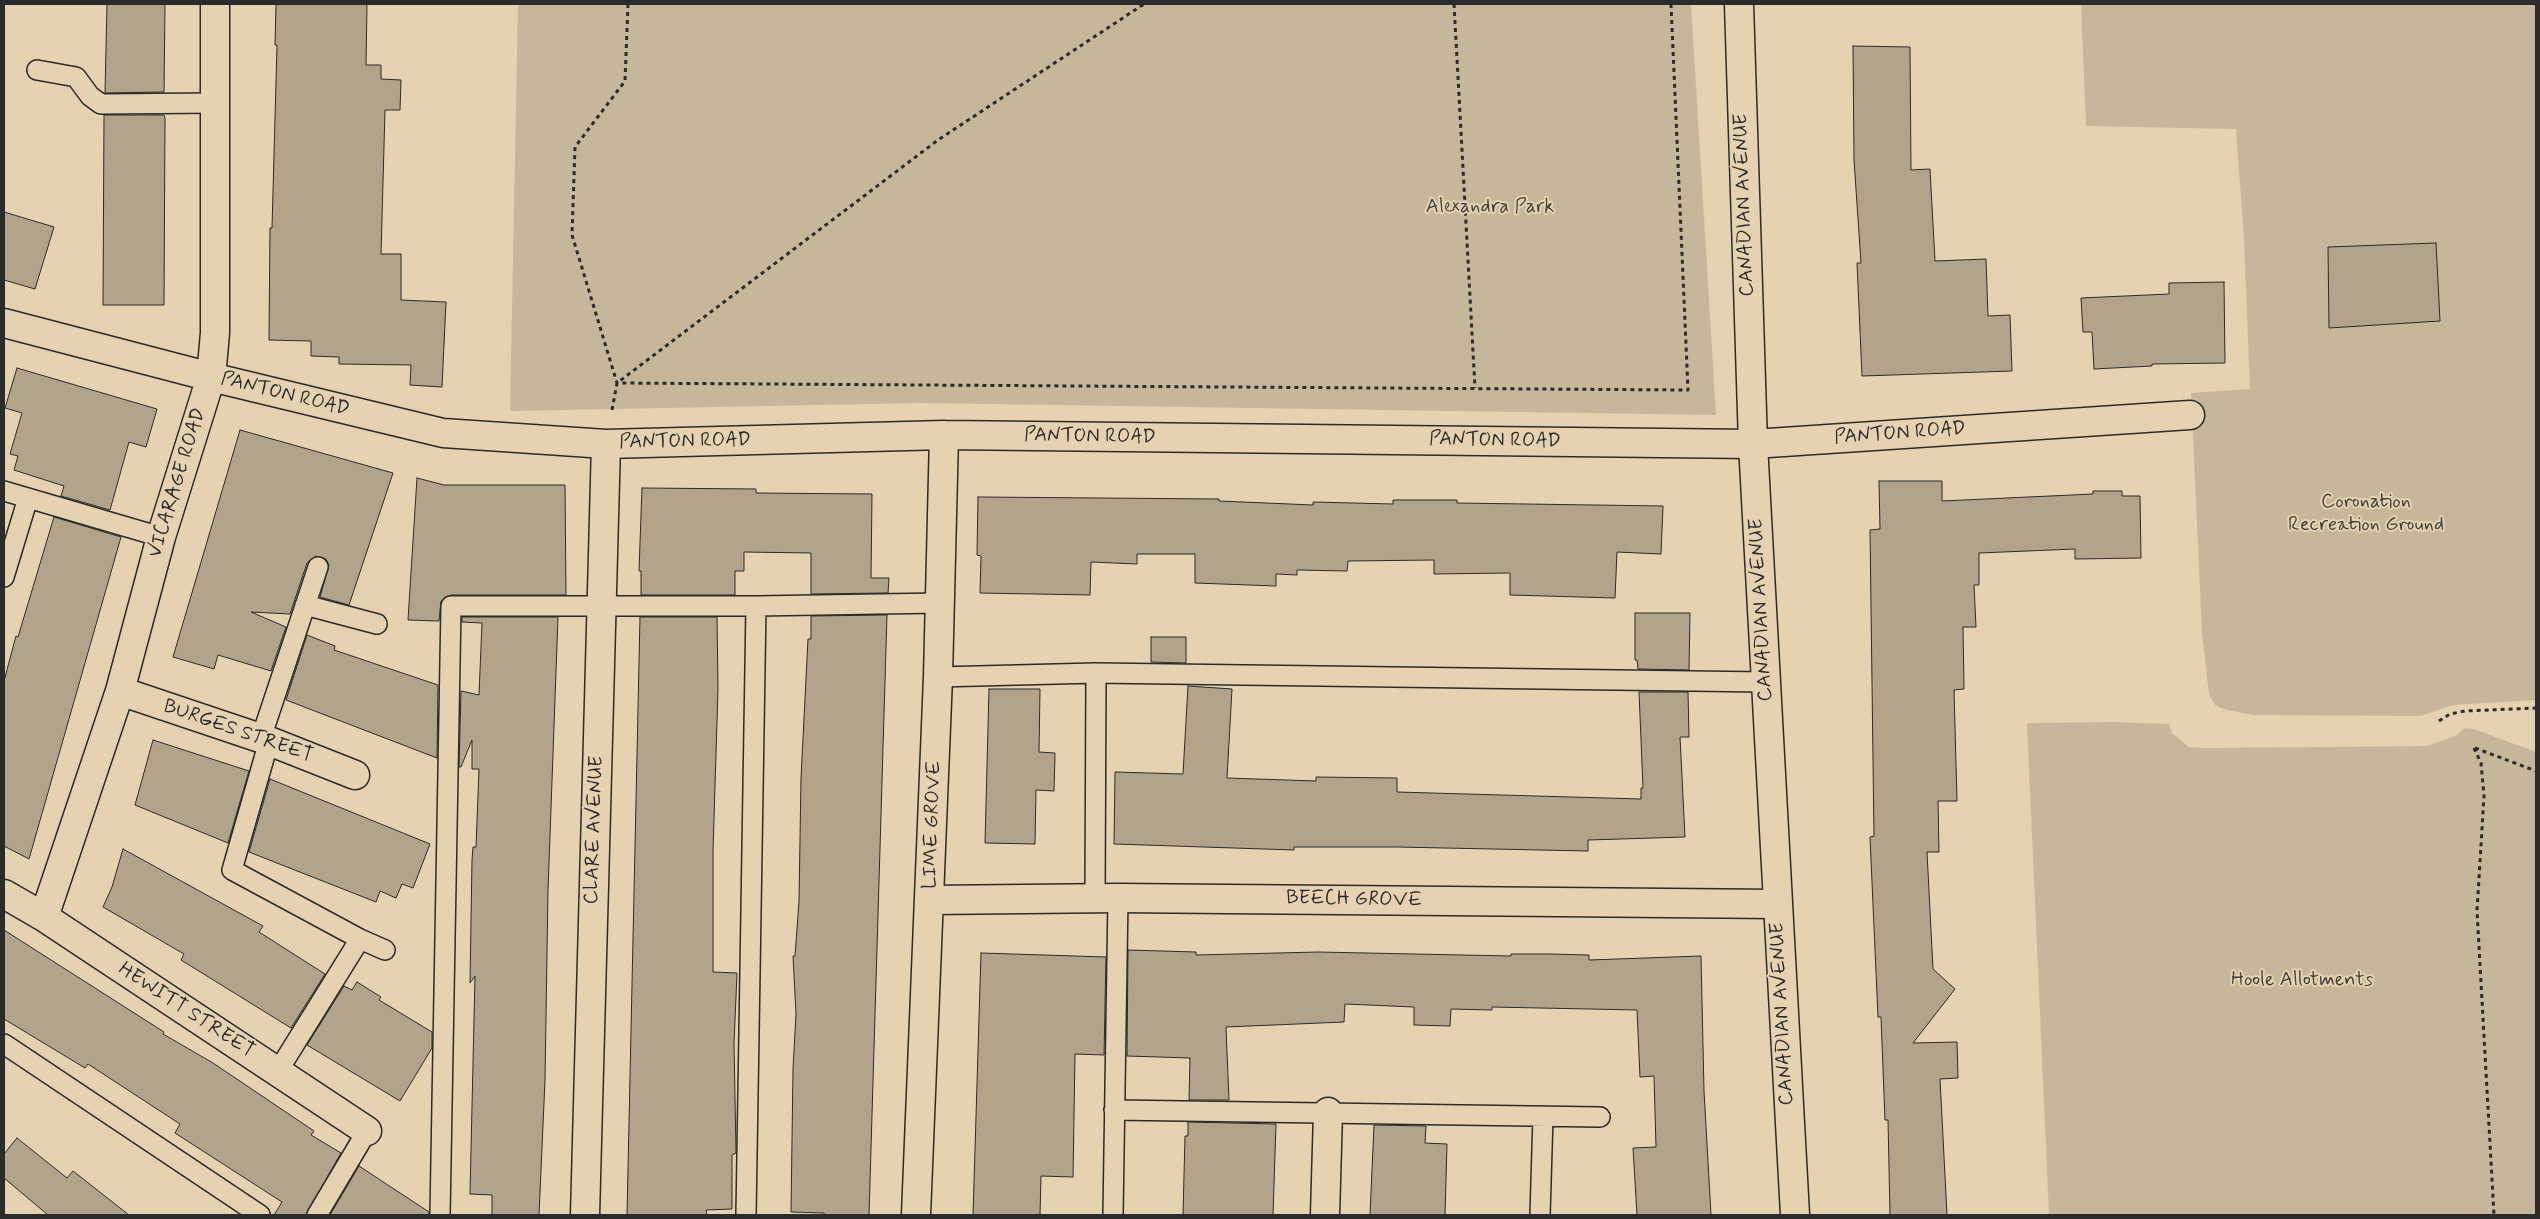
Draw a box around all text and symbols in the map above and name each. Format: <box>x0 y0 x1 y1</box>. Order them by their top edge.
street label: CANADIAN AVENUE <box>1730 113 1760 297</box>
park label: Alexandra Park <box>1426 196 1554 220</box>
street label: PANTON ROAD <box>218 367 352 423</box>
street label: VICARAGE ROAD <box>144 405 212 561</box>
street label: PANTON ROAD <box>1833 417 1967 451</box>
street label: PANTON ROAD <box>1024 424 1156 450</box>
street label: PANTON ROAD <box>1429 428 1561 454</box>
street label: PANTON ROAD <box>619 429 751 455</box>
park label: Coronation Recreation Ground <box>2288 491 2444 538</box>
street label: CANADIAN AVENUE <box>1745 518 1779 702</box>
street label: BURGES STREET <box>160 695 316 769</box>
street label: CLARE AVENUE <box>580 755 610 905</box>
street label: LIME GROVE <box>919 760 947 890</box>
street label: BEECH GROVE <box>1286 887 1422 913</box>
street label: CANADIAN AVENUE <box>1766 922 1800 1106</box>
street label: HEWITT STREET <box>113 958 259 1064</box>
park label: Hoole Allotments <box>2231 969 2373 993</box>

